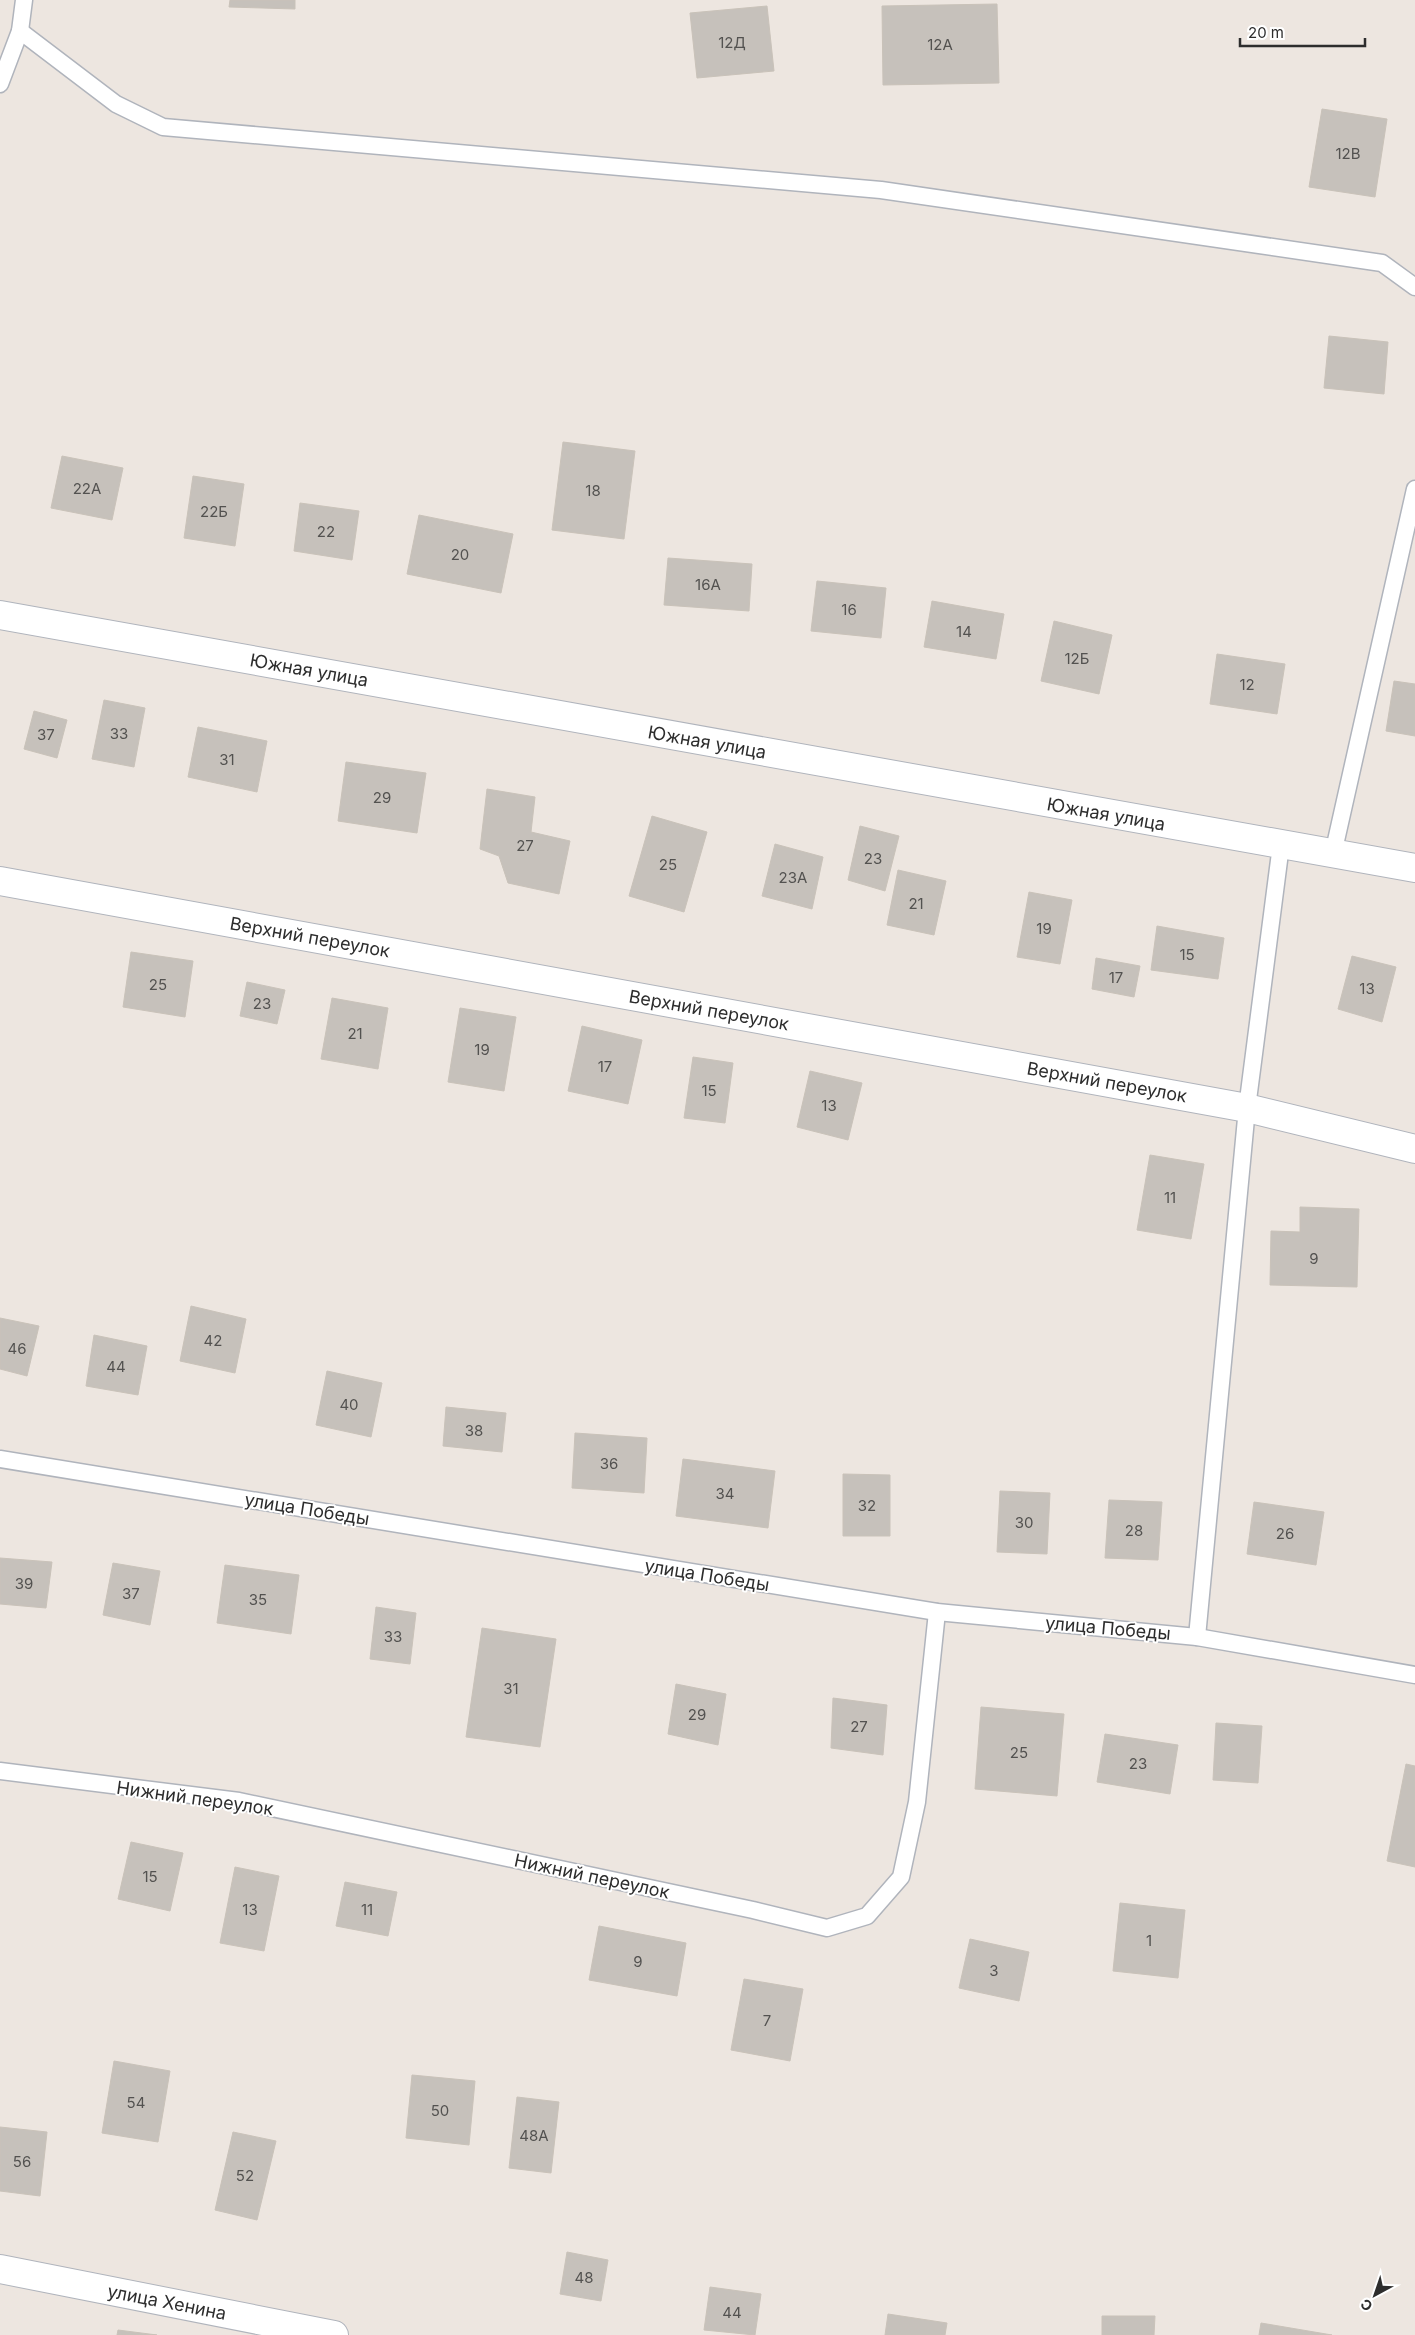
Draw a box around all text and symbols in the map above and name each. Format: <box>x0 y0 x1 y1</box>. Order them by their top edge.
scale bar <box>1240 15 1365 47</box>
text: 20 m <box>1248 23 1284 42</box>
house number: 12Д <box>718 33 746 52</box>
house number: 12А <box>927 35 953 54</box>
house number: 12В <box>1335 144 1361 163</box>
house number: 22А <box>73 479 101 498</box>
house number: 18 <box>585 481 601 500</box>
house number: 22Б <box>200 502 228 521</box>
house number: 22 <box>317 522 335 541</box>
house number: 20 <box>451 545 469 564</box>
house number: 16А <box>695 575 721 594</box>
house number: 16 <box>841 600 857 619</box>
house number: 14 <box>956 622 972 641</box>
street label: Южная улица <box>248 649 370 691</box>
house number: 12Б <box>1065 649 1089 668</box>
house number: 12 <box>1239 675 1255 694</box>
street label: Южная улица <box>646 721 768 763</box>
house number: 33 <box>110 724 128 743</box>
house number: 37 <box>37 725 55 744</box>
house number: 31 <box>219 750 235 769</box>
house number: 29 <box>373 788 391 807</box>
street label: Южная улица <box>1045 793 1167 835</box>
house number: 27 <box>516 836 534 855</box>
house number: 23 <box>864 849 882 868</box>
house number: 25 <box>659 855 677 874</box>
house number: 23А <box>779 868 807 887</box>
house number: 21 <box>908 894 924 913</box>
street label: Верхний переулок <box>228 913 392 961</box>
house number: 19 <box>1036 919 1052 938</box>
house number: 15 <box>1179 945 1195 964</box>
house number: 17 <box>1109 968 1123 987</box>
house number: 25 <box>149 975 167 994</box>
house number: 13 <box>1359 979 1375 998</box>
street label: Верхний переулок <box>627 986 791 1034</box>
house number: 23 <box>253 994 271 1013</box>
house number: 21 <box>347 1024 363 1043</box>
house number: 19 <box>474 1040 490 1059</box>
house number: 17 <box>598 1057 612 1076</box>
street label: Верхний переулок <box>1025 1058 1189 1106</box>
house number: 15 <box>701 1081 717 1100</box>
house number: 13 <box>821 1096 837 1115</box>
house number: 11 <box>1164 1188 1176 1207</box>
house number: 9 <box>1309 1249 1319 1268</box>
house number: 42 <box>204 1331 222 1350</box>
house number: 46 <box>8 1339 27 1358</box>
house number: 44 <box>106 1357 126 1376</box>
house number: 40 <box>339 1395 359 1414</box>
house number: 38 <box>465 1421 483 1440</box>
house number: 36 <box>600 1454 618 1473</box>
house number: 34 <box>716 1484 734 1503</box>
street label: улица Победы <box>243 1489 371 1529</box>
house number: 32 <box>858 1496 876 1515</box>
house number: 30 <box>1015 1513 1033 1532</box>
house number: 28 <box>1125 1521 1143 1540</box>
house number: 26 <box>1276 1524 1294 1543</box>
street label: улица Победы <box>643 1555 771 1595</box>
house number: 39 <box>15 1574 33 1593</box>
house number: 37 <box>122 1584 140 1603</box>
house number: 35 <box>249 1590 267 1609</box>
street label: улица Победы <box>1044 1612 1172 1644</box>
house number: 33 <box>384 1627 402 1646</box>
house number: 31 <box>503 1679 519 1698</box>
house number: 29 <box>688 1705 706 1724</box>
house number: 27 <box>850 1717 868 1736</box>
house number: 25 <box>1010 1743 1028 1762</box>
house number: 23 <box>1129 1754 1147 1773</box>
street label: Нижний переулок <box>115 1777 275 1819</box>
street label: Нижний переулок <box>513 1849 672 1903</box>
house number: 15 <box>142 1867 158 1886</box>
house number: 13 <box>242 1900 258 1919</box>
house number: 11 <box>361 1900 373 1919</box>
house number: 1 <box>1146 1931 1152 1950</box>
house number: 9 <box>633 1952 643 1971</box>
house number: 3 <box>989 1961 999 1980</box>
house number: 7 <box>763 2011 771 2030</box>
house number: 54 <box>127 2093 145 2112</box>
house number: 50 <box>431 2101 449 2120</box>
house number: 48А <box>519 2126 549 2145</box>
house number: 56 <box>13 2152 31 2171</box>
house number: 52 <box>236 2166 254 2185</box>
house number: 48 <box>575 2268 593 2287</box>
north arrow <box>1350 2270 1400 2320</box>
street label: улица Хенина <box>106 2280 228 2324</box>
text: С <box>1357 2296 1376 2315</box>
house number: 44 <box>722 2303 742 2322</box>

